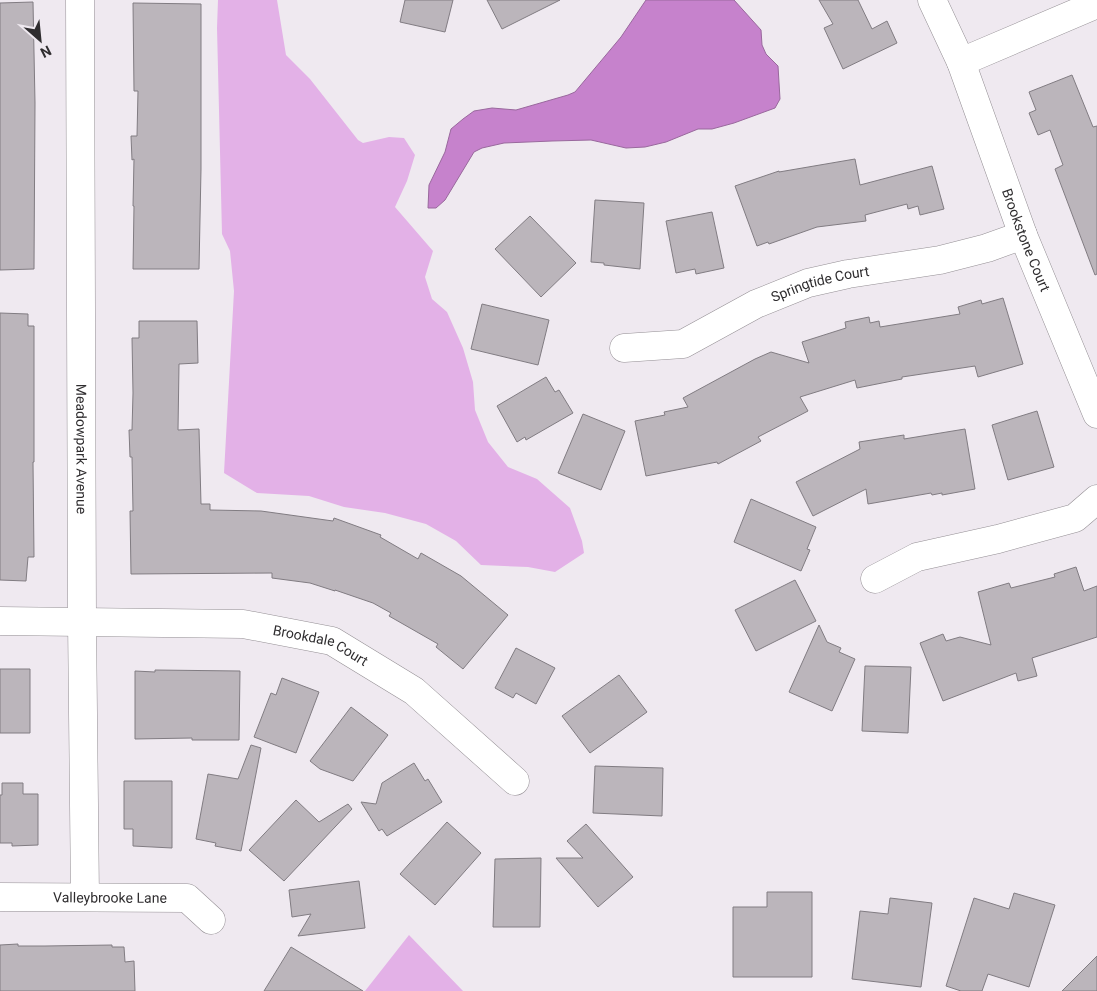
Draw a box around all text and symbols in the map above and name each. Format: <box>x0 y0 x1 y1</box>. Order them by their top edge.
north arrow <box>15 15 65 65</box>
text: N <box>38 42 54 61</box>
street label: Brookstone Court <box>999 186 1054 294</box>
street label: Springtide Court <box>769 263 871 305</box>
street label: Meadowpark Avenue <box>73 384 90 514</box>
street label: Brookdale Court <box>272 622 371 669</box>
street label: Valleybrooke Lane <box>53 889 167 906</box>

